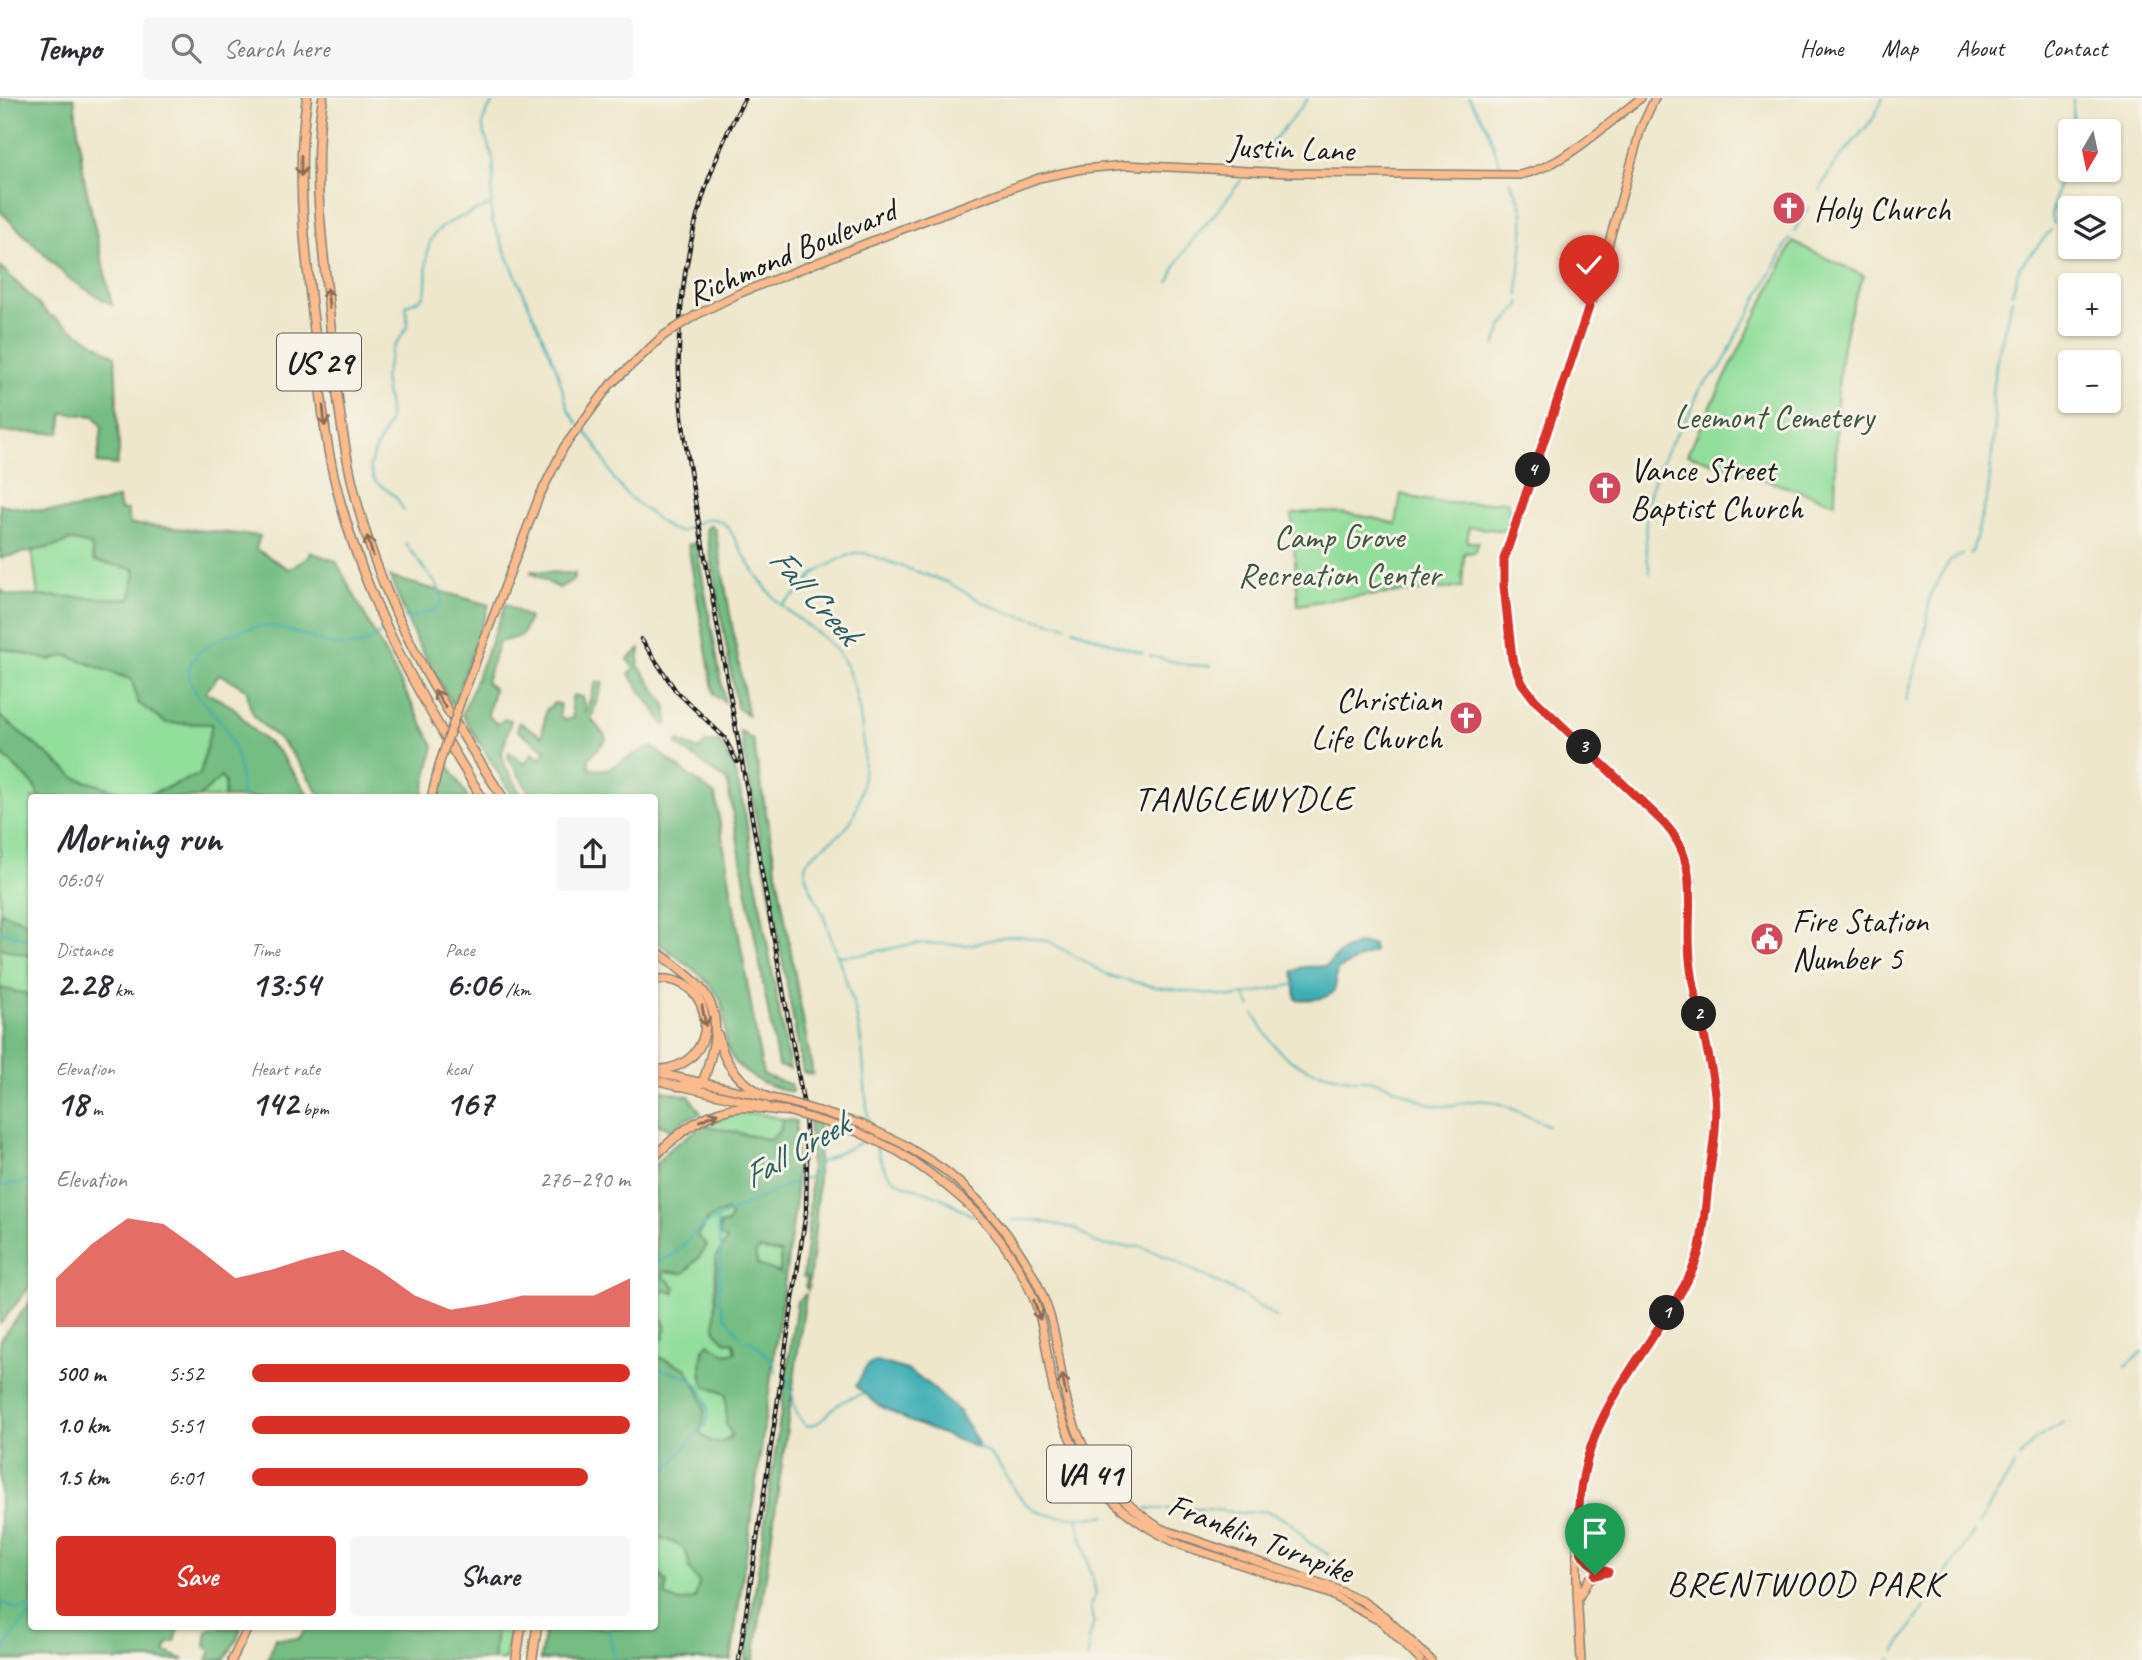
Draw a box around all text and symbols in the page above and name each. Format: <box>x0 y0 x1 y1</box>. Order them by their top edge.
search box <box>143 17 633 80</box>
text: Tempo <box>35 27 101 69</box>
icon: search <box>167 29 205 67</box>
text: Search here <box>223 32 329 65</box>
text: Home <box>1800 33 1843 63</box>
text: Map <box>1881 33 1918 63</box>
text: About <box>1956 33 2004 63</box>
text: Contact <box>2042 33 2107 63</box>
north arrow <box>2058 119 2121 182</box>
map controls <box>2058 119 2121 413</box>
street label: Justin Lane <box>1225 125 1357 171</box>
one-way arrow <box>294 154 308 177</box>
street label: Richmond Boulevard <box>680 187 907 315</box>
place label: Holy Church <box>1814 188 1952 230</box>
church icon: Holy Church <box>1770 189 1808 227</box>
button: layers <box>2058 196 2121 259</box>
pin <box>1559 235 1619 307</box>
icon: check <box>1570 246 1608 284</box>
button: + <box>2058 273 2121 336</box>
one-way arrow <box>321 287 334 310</box>
road number: US 29 <box>277 334 361 390</box>
button: − <box>2058 350 2121 413</box>
park label: Leemont Cemetery <box>1674 396 1877 438</box>
one-way arrow <box>318 405 331 427</box>
place label: Vance Street Baptist Church <box>1630 449 1805 529</box>
pin: 4 <box>1516 452 1550 488</box>
text: 4 <box>1528 457 1537 481</box>
church icon: Vance Street Baptist Church <box>1586 469 1624 507</box>
park label: Camp Grove Recreation Center <box>1238 516 1443 596</box>
one-way arrow <box>362 535 375 557</box>
water label: Fall Creek <box>759 537 874 658</box>
place label: Christian Life Church <box>1311 679 1444 759</box>
one-way arrow <box>433 690 448 709</box>
church icon: Christian Life Church <box>1447 699 1485 737</box>
pin: 3 <box>1566 730 1602 764</box>
text: 3 <box>1579 734 1588 758</box>
district label: TANGLEWYDLE <box>1134 776 1356 821</box>
text: Morning run <box>56 815 222 862</box>
button: share <box>556 817 630 891</box>
text: 06:04 <box>56 865 102 894</box>
place label: Fire Station Number 5 <box>1792 900 1929 980</box>
public building icon: Fire Station Number 5 <box>1748 920 1786 958</box>
text: Distance <box>56 938 113 962</box>
text: Time <box>251 938 280 962</box>
text: Pace <box>445 938 475 962</box>
text: 2.28 <box>56 962 110 1007</box>
text: 13:54 <box>251 962 320 1007</box>
text: 6:06 <box>445 962 501 1007</box>
text: km <box>110 978 133 1002</box>
text: /km <box>501 978 530 1002</box>
pin: 2 <box>1682 996 1716 1032</box>
text: 2 <box>1694 1001 1703 1025</box>
one-way arrow <box>697 1004 711 1027</box>
text: Elevation <box>56 1057 114 1081</box>
text: Heart rate <box>251 1057 320 1081</box>
text: kcal <box>445 1057 470 1081</box>
text: 18 <box>56 1081 88 1126</box>
text: 142 <box>251 1081 298 1126</box>
text: 167 <box>445 1081 493 1126</box>
text: m <box>88 1097 103 1121</box>
text: bpm <box>298 1097 329 1121</box>
water label: Fall Creek <box>734 1099 862 1199</box>
one-way arrow <box>698 1110 719 1123</box>
text: Elevation <box>56 1165 127 1194</box>
text: 276–290 m <box>539 1165 630 1194</box>
pin: 1 <box>1650 1296 1684 1330</box>
one-way arrow <box>1031 1299 1044 1321</box>
text: 1 <box>1662 1300 1671 1324</box>
text: 500 m <box>56 1359 105 1388</box>
text: 5:52 <box>168 1359 204 1388</box>
one-way arrow <box>1057 1374 1070 1397</box>
text: 1.0 km <box>56 1411 110 1440</box>
text: 5:51 <box>168 1411 204 1440</box>
road number: VA 41 <box>1047 1446 1131 1503</box>
text: 1.5 km <box>56 1463 109 1492</box>
text: 6:01 <box>168 1463 204 1492</box>
street label: Franklin Turnpike <box>1162 1483 1361 1593</box>
pin <box>1565 1503 1625 1575</box>
icon: arrive <box>1576 1514 1614 1552</box>
button: Save <box>56 1536 336 1616</box>
button: Share <box>350 1536 630 1616</box>
district label: BRENTWOOD PARK <box>1667 1561 1948 1606</box>

